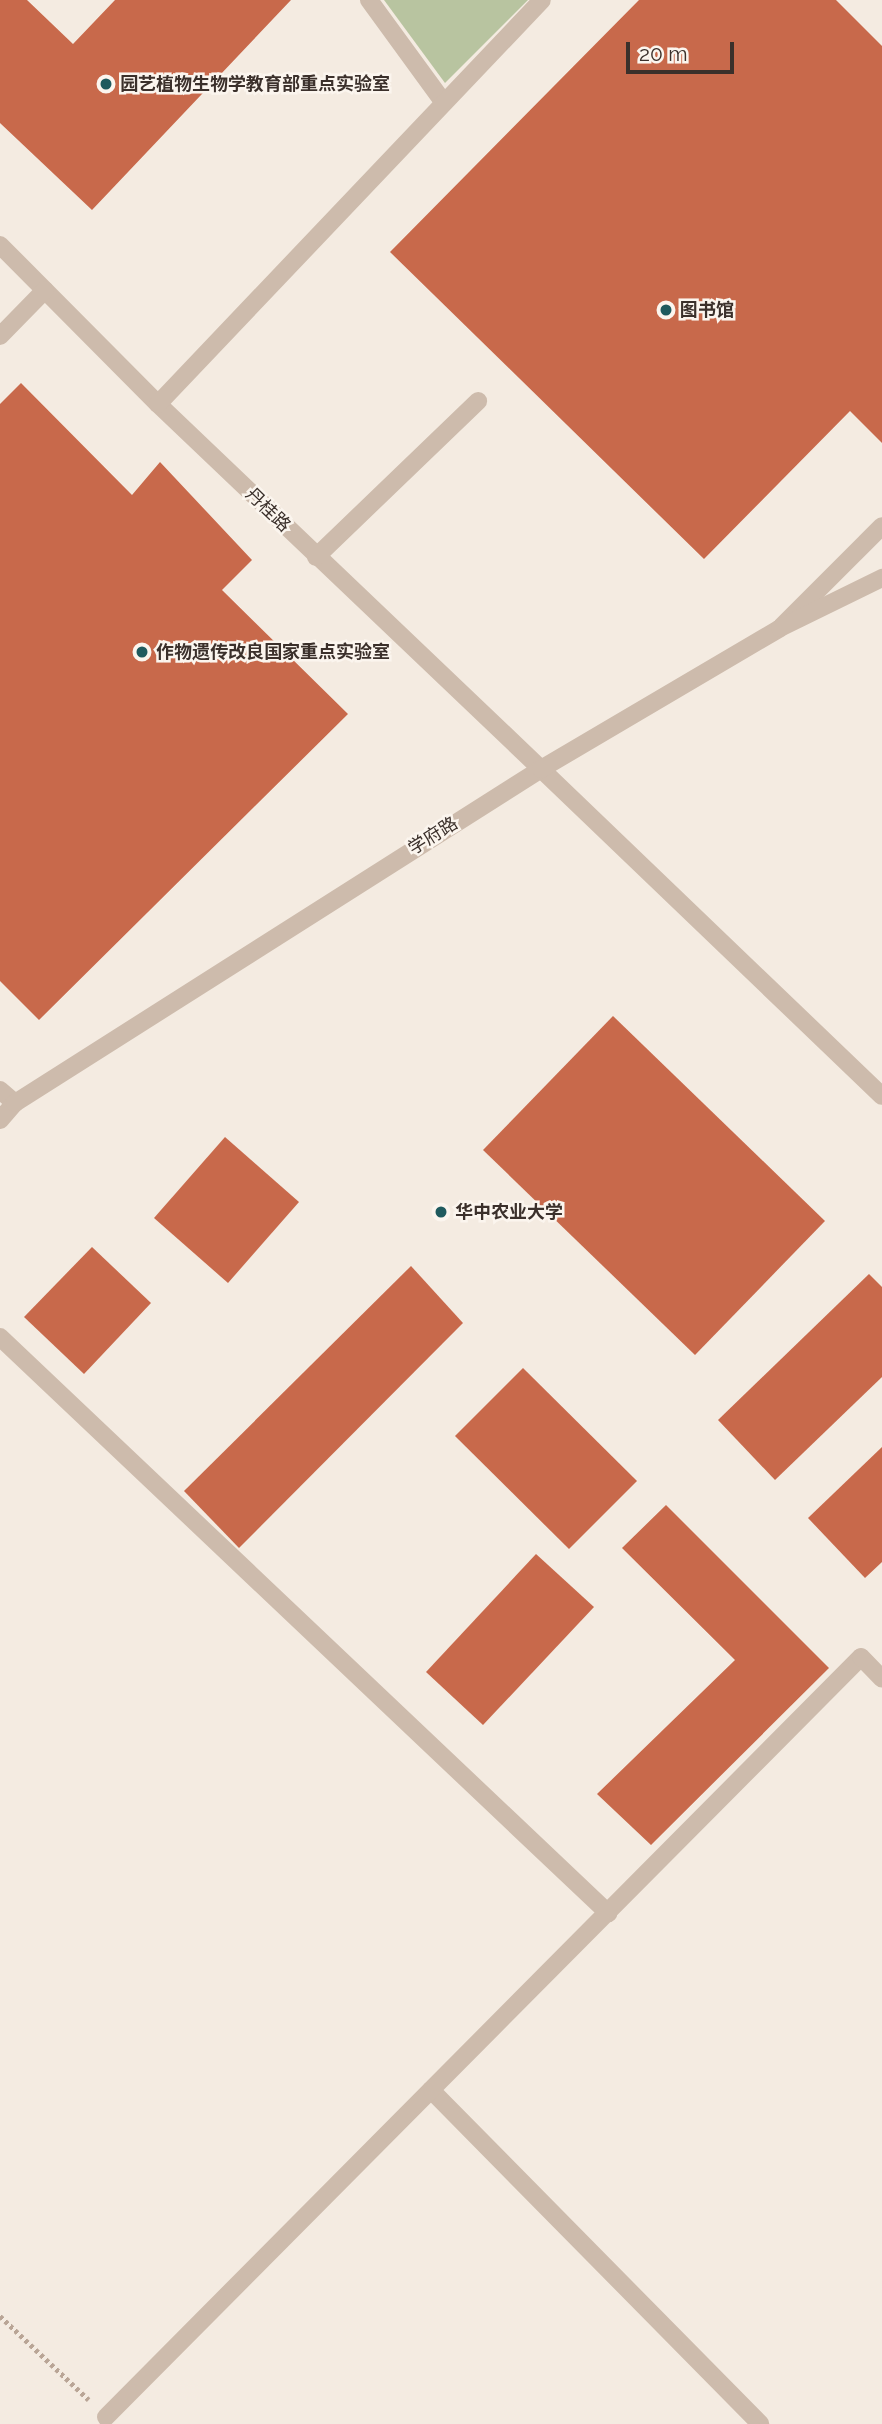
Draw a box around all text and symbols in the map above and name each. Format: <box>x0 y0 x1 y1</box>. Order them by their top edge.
scale bar <box>630 28 738 72</box>
text: 20 m <box>639 41 687 66</box>
place label: 园艺植物生物学教育部重点实验室 <box>120 73 390 95</box>
marker: 园艺植物生物学教育部重点实验室 <box>98 76 114 92</box>
place label: 图书馆 <box>680 299 734 321</box>
marker: 图书馆 <box>658 302 674 318</box>
street label: 丹桂路 <box>241 483 295 537</box>
place label: 作物遗传改良国家重点实验室 <box>156 641 390 663</box>
marker: 作物遗传改良国家重点实验室 <box>134 644 150 660</box>
street label: 学府路 <box>404 813 462 859</box>
place label: 华中农业大学 <box>455 1201 563 1223</box>
marker: 华中农业大学 <box>433 1204 449 1220</box>

